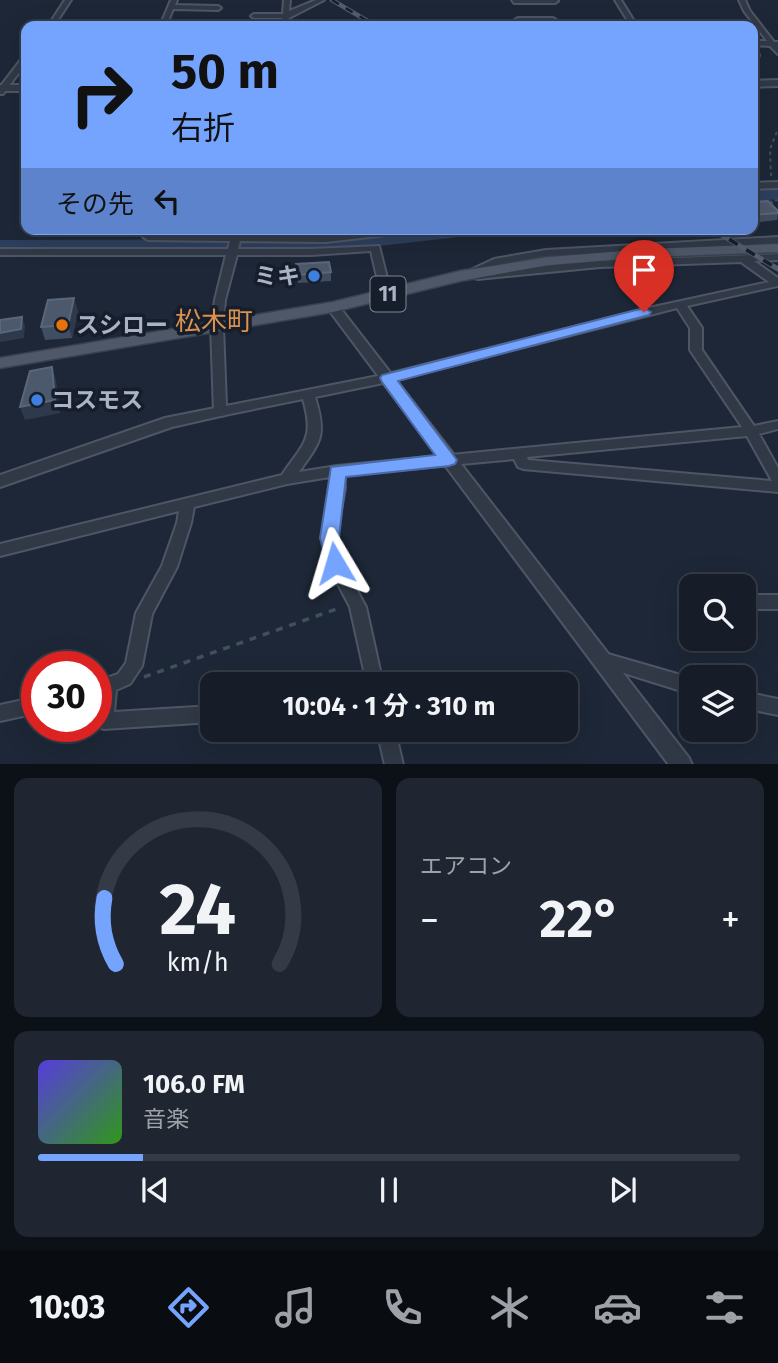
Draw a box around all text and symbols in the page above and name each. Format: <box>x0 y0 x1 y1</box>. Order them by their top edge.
text: 50 m <box>171 42 279 101</box>
icon: right <box>56 49 147 140</box>
text: 右折 <box>171 109 235 147</box>
icon: left <box>148 182 186 220</box>
text: その先 <box>56 189 134 220</box>
pin <box>614 240 674 312</box>
icon: arrive <box>625 251 663 289</box>
place label: ミキ <box>254 262 300 290</box>
marker: ミキ <box>306 268 322 284</box>
road number: 11 <box>370 276 406 312</box>
district label: 松木町 <box>175 306 253 337</box>
place label: スシロー <box>76 311 168 339</box>
marker: スシロー <box>54 317 70 333</box>
place label: コスモス <box>51 386 143 414</box>
marker: コスモス <box>29 392 45 408</box>
position arrow <box>298 526 372 600</box>
map controls <box>679 574 756 742</box>
button: search <box>679 574 756 651</box>
speed limit sign: 30 <box>21 651 112 742</box>
button: layers <box>679 665 756 742</box>
text: 10:04 · 1 分 · 310 m <box>282 691 496 722</box>
text: エアコン <box>420 852 512 880</box>
text: 24 <box>160 866 236 953</box>
text: 22° <box>540 888 620 951</box>
text: − <box>420 897 439 943</box>
text: + <box>721 897 740 943</box>
text: km/h <box>167 947 229 977</box>
text: 106.0 FM <box>143 1069 245 1100</box>
text: 音楽 <box>143 1105 189 1133</box>
icon: previous <box>136 1171 174 1209</box>
icon: pause <box>370 1171 408 1209</box>
icon: next <box>604 1171 642 1209</box>
icon: directions <box>164 1283 213 1332</box>
icon: music <box>271 1283 320 1332</box>
icon: phone <box>378 1283 427 1332</box>
icon: climate <box>485 1283 534 1332</box>
icon: car <box>593 1283 642 1332</box>
icon: filters <box>700 1283 749 1332</box>
text: 10:03 <box>29 1288 105 1326</box>

